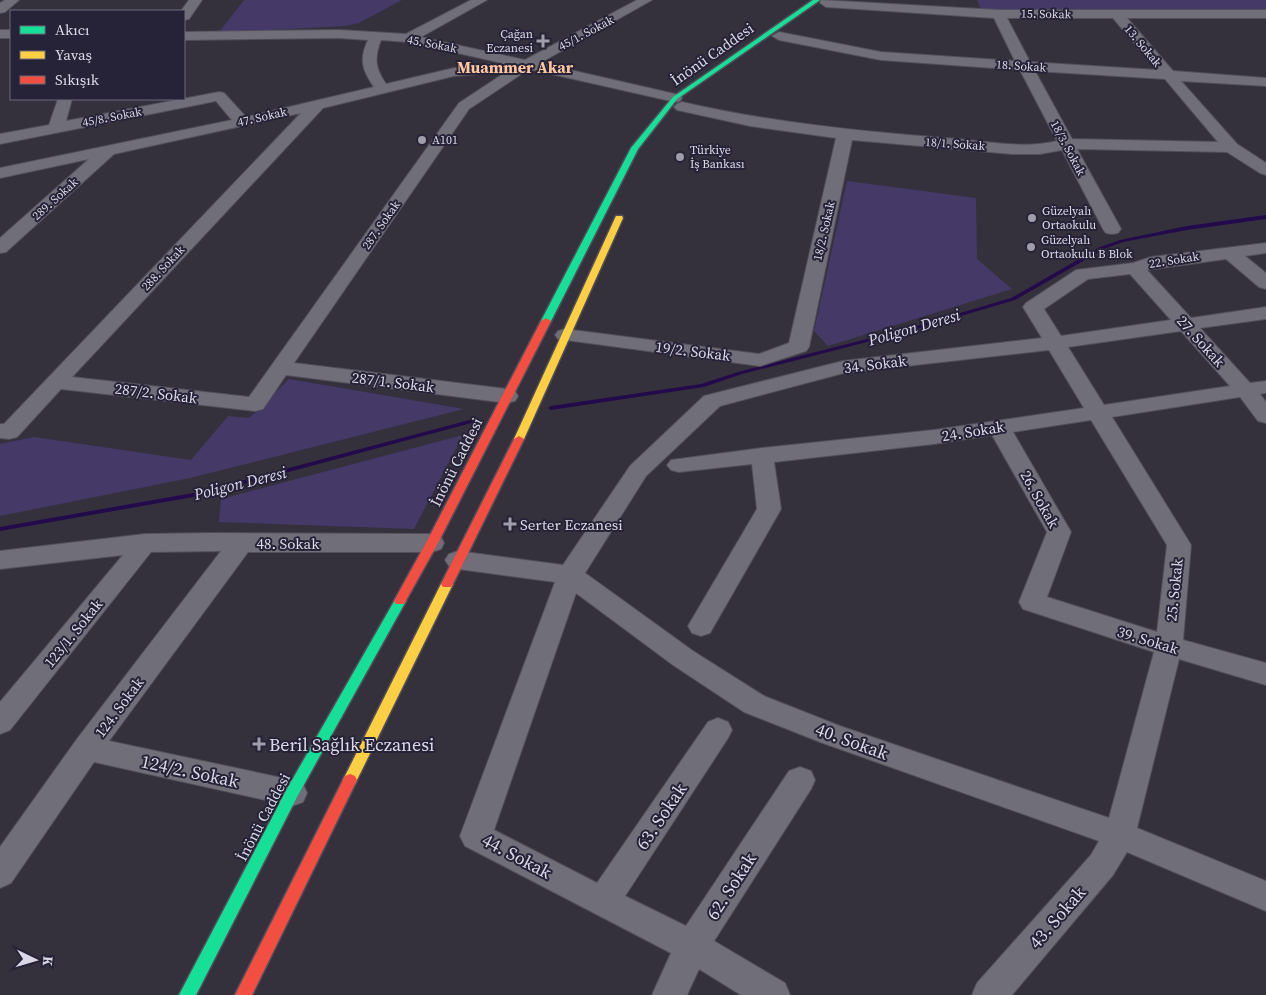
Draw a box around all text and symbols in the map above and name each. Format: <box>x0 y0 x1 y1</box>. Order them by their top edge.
street label: 15. Sokak <box>1021 6 1072 22</box>
legend <box>10 10 185 100</box>
street label: 45/1. Sokak <box>556 12 617 54</box>
street label: İnönü Caddesi <box>666 18 758 90</box>
text: Akıcı <box>55 19 89 40</box>
street label: 13. Sokak <box>1121 22 1166 71</box>
place label: Çağan Eczanesi <box>486 26 533 56</box>
street label: 45. Sokak <box>406 31 459 57</box>
marker: Çağan Eczanesi <box>537 35 549 47</box>
text: Yavaş <box>55 44 92 65</box>
district label: Muammer Akar <box>457 56 574 78</box>
street label: 18. Sokak <box>995 56 1047 76</box>
text: Sıkışık <box>55 69 100 90</box>
street label: 45/8. Sokak <box>81 103 143 131</box>
street label: 47. Sokak <box>236 103 289 130</box>
street label: 18/3. Sokak <box>1047 118 1089 179</box>
place label: A101 <box>432 132 458 148</box>
marker: A101 <box>416 134 428 146</box>
street label: 18/1. Sokak <box>924 134 986 154</box>
place label: Türkiye İş Bankası <box>690 142 745 172</box>
marker: Türkiye İş Bankası <box>674 151 686 163</box>
street label: 289. Sokak <box>29 174 82 224</box>
street label: 287. Sokak <box>358 197 404 253</box>
street label: 18/2. Sokak <box>809 199 839 262</box>
place label: Güzelyalı Ortaokulu <box>1042 203 1096 233</box>
marker: Güzelyalı Ortaokulu <box>1026 212 1038 224</box>
place label: Güzelyalı Ortaokulu B Blok <box>1041 232 1133 262</box>
marker: Güzelyalı Ortaokulu B Blok <box>1025 241 1037 253</box>
street label: 288. Sokak <box>138 242 188 294</box>
street label: 22. Sokak <box>1148 248 1200 272</box>
water label: Poligon Deresi <box>864 303 963 351</box>
street label: 27. Sokak <box>1172 311 1230 372</box>
street label: 19/2. Sokak <box>654 336 732 366</box>
street label: 34. Sokak <box>843 350 908 378</box>
street label: 287/1. Sokak <box>351 367 436 398</box>
street label: 287/2. Sokak <box>114 378 199 409</box>
street label: İnönü Caddesi <box>425 414 487 510</box>
street label: 24. Sokak <box>940 416 1006 446</box>
water label: Poligon Deresi <box>190 461 289 505</box>
street label: 26. Sokak <box>1016 466 1065 532</box>
place label: Serter Eczanesi <box>520 514 623 535</box>
marker: Serter Eczanesi <box>504 518 516 530</box>
street label: 48. Sokak <box>257 533 320 554</box>
street label: 25. Sokak <box>1160 557 1188 622</box>
street label: 123/1. Sokak <box>39 594 108 672</box>
street label: 39. Sokak <box>1115 621 1182 659</box>
street label: 124. Sokak <box>89 672 149 741</box>
street label: 40. Sokak <box>812 716 892 766</box>
place label: Beril Sağlık Eczanesi <box>269 732 434 757</box>
marker: Beril Sağlık Eczanesi <box>253 738 265 750</box>
street label: 124/2. Sokak <box>139 748 241 794</box>
street label: İnönü Caddesi <box>231 769 295 865</box>
street label: 63. Sokak <box>630 778 693 854</box>
street label: 44. Sokak <box>478 827 556 885</box>
street label: 62. Sokak <box>700 847 762 924</box>
street label: 43. Sokak <box>1023 880 1091 954</box>
north arrow <box>10 935 60 985</box>
text: K <box>38 955 58 967</box>

